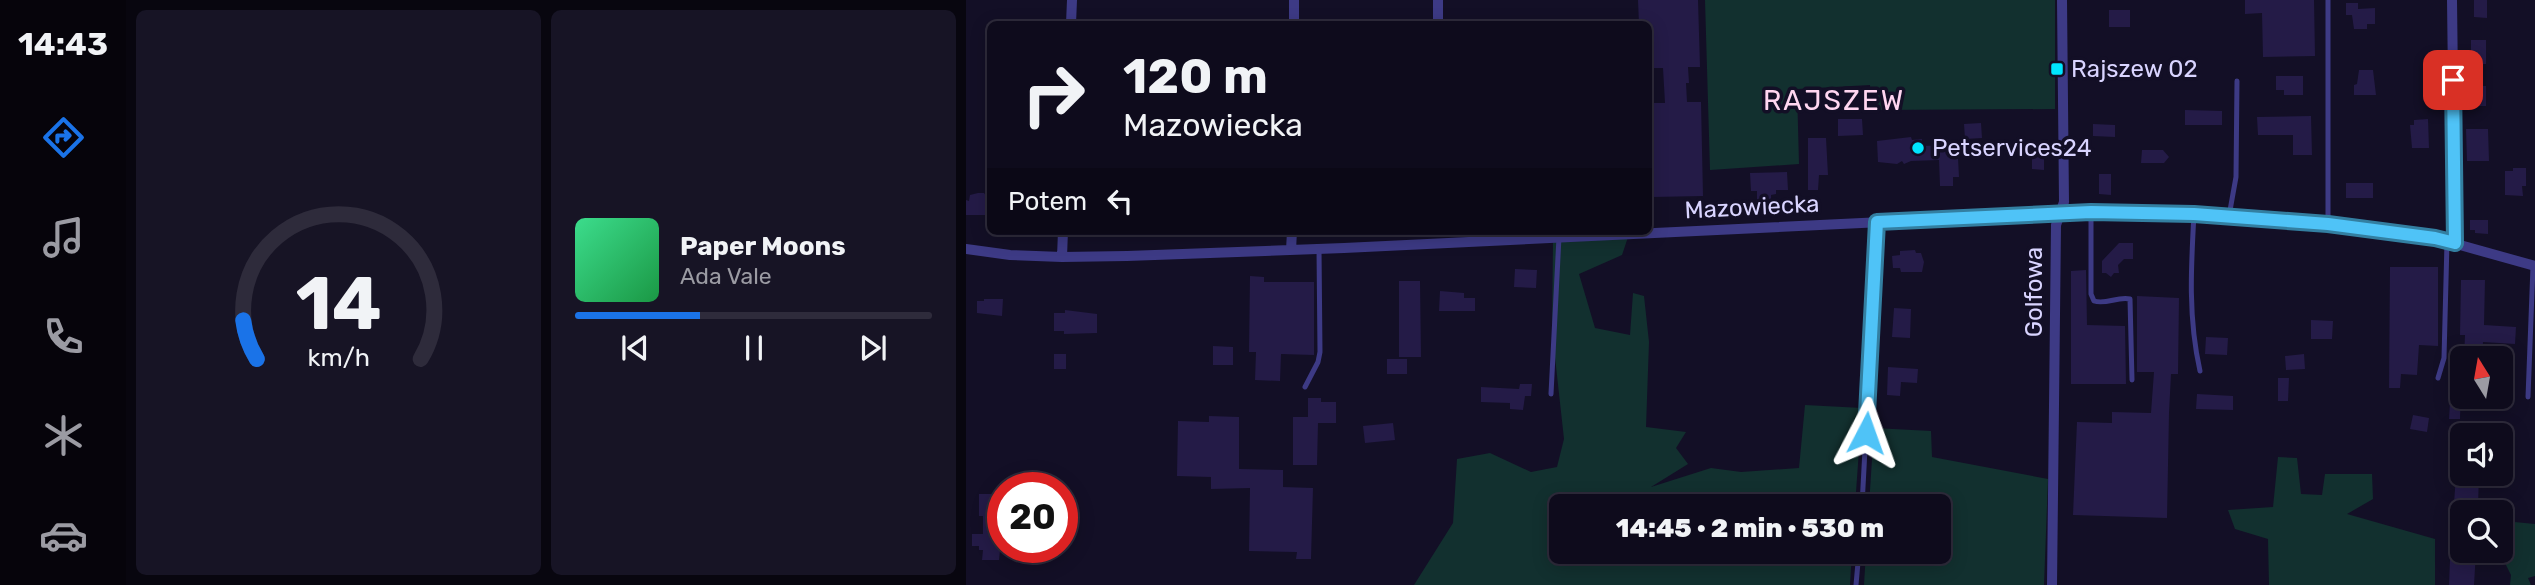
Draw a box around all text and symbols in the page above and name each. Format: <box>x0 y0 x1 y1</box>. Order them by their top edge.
text: 14:43 <box>18 25 108 63</box>
text: 120 m <box>1123 47 1268 105</box>
icon: right <box>1008 49 1099 140</box>
pin <box>2423 50 2483 110</box>
place label: Rajszew 02 <box>2071 55 2198 83</box>
marker: Rajszew 02 <box>2049 61 2065 77</box>
icon: arrive <box>2434 61 2472 99</box>
district label: RAJSZEW <box>1763 84 1905 117</box>
text: Mazowiecka <box>1123 106 1303 144</box>
icon: directions <box>39 113 88 162</box>
place label: Petservices24 <box>1932 134 2092 162</box>
marker: Petservices24 <box>1910 140 1926 156</box>
icon: left <box>1101 182 1139 220</box>
text: Potem <box>1008 186 1087 217</box>
street label: Mazowiecka <box>1684 189 1820 225</box>
icon: music <box>39 213 88 262</box>
text: Paper Moons <box>680 231 846 262</box>
street label: Golfowa <box>2020 247 2048 337</box>
text: 14 <box>296 261 381 347</box>
text: Ada Vale <box>680 262 772 290</box>
icon: phone <box>39 312 88 361</box>
icon: previous <box>616 329 654 367</box>
icon: pause <box>735 329 773 367</box>
icon: next <box>854 329 892 367</box>
text: km/h <box>307 342 370 371</box>
north arrow <box>2450 346 2513 410</box>
map controls <box>2450 346 2513 563</box>
position arrow <box>1829 396 1903 470</box>
icon: climate <box>39 411 88 460</box>
button: sound <box>2450 423 2513 486</box>
speed limit sign: 20 <box>987 472 1078 563</box>
button: search <box>2450 500 2513 563</box>
icon: car <box>39 511 88 560</box>
text: 14:45 · 2 min · 530 m <box>1616 513 1884 544</box>

